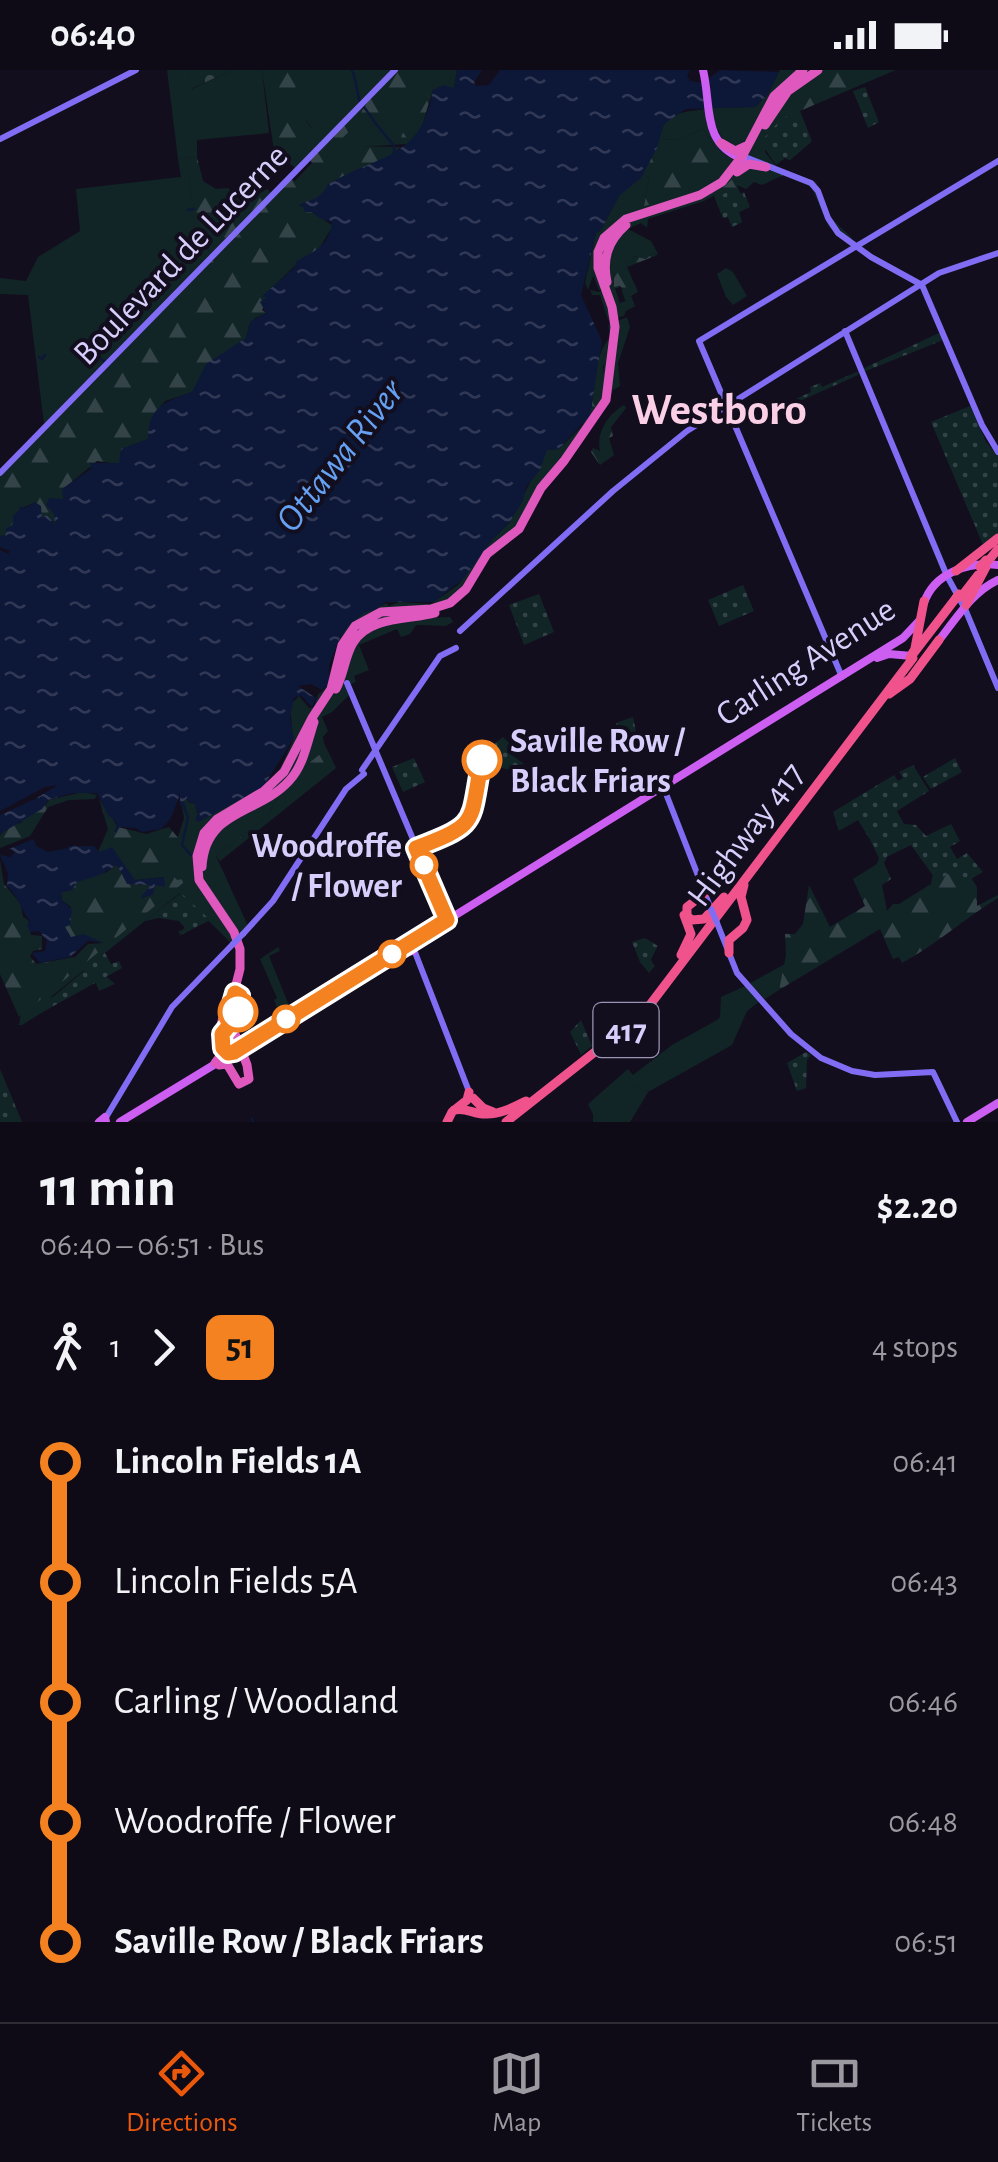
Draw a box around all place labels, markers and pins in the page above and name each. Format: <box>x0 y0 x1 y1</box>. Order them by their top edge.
place label: Saville Row / Black Friars <box>510 724 685 799</box>
marker: Saville Row / Black Friars <box>463 741 501 779</box>
place label: Woodroffe / Flower <box>251 829 402 904</box>
marker: Woodroffe / Flower <box>411 852 437 878</box>
unlabelled marker <box>379 941 405 967</box>
unlabelled marker <box>219 993 257 1031</box>
unlabelled marker <box>273 1006 299 1032</box>

